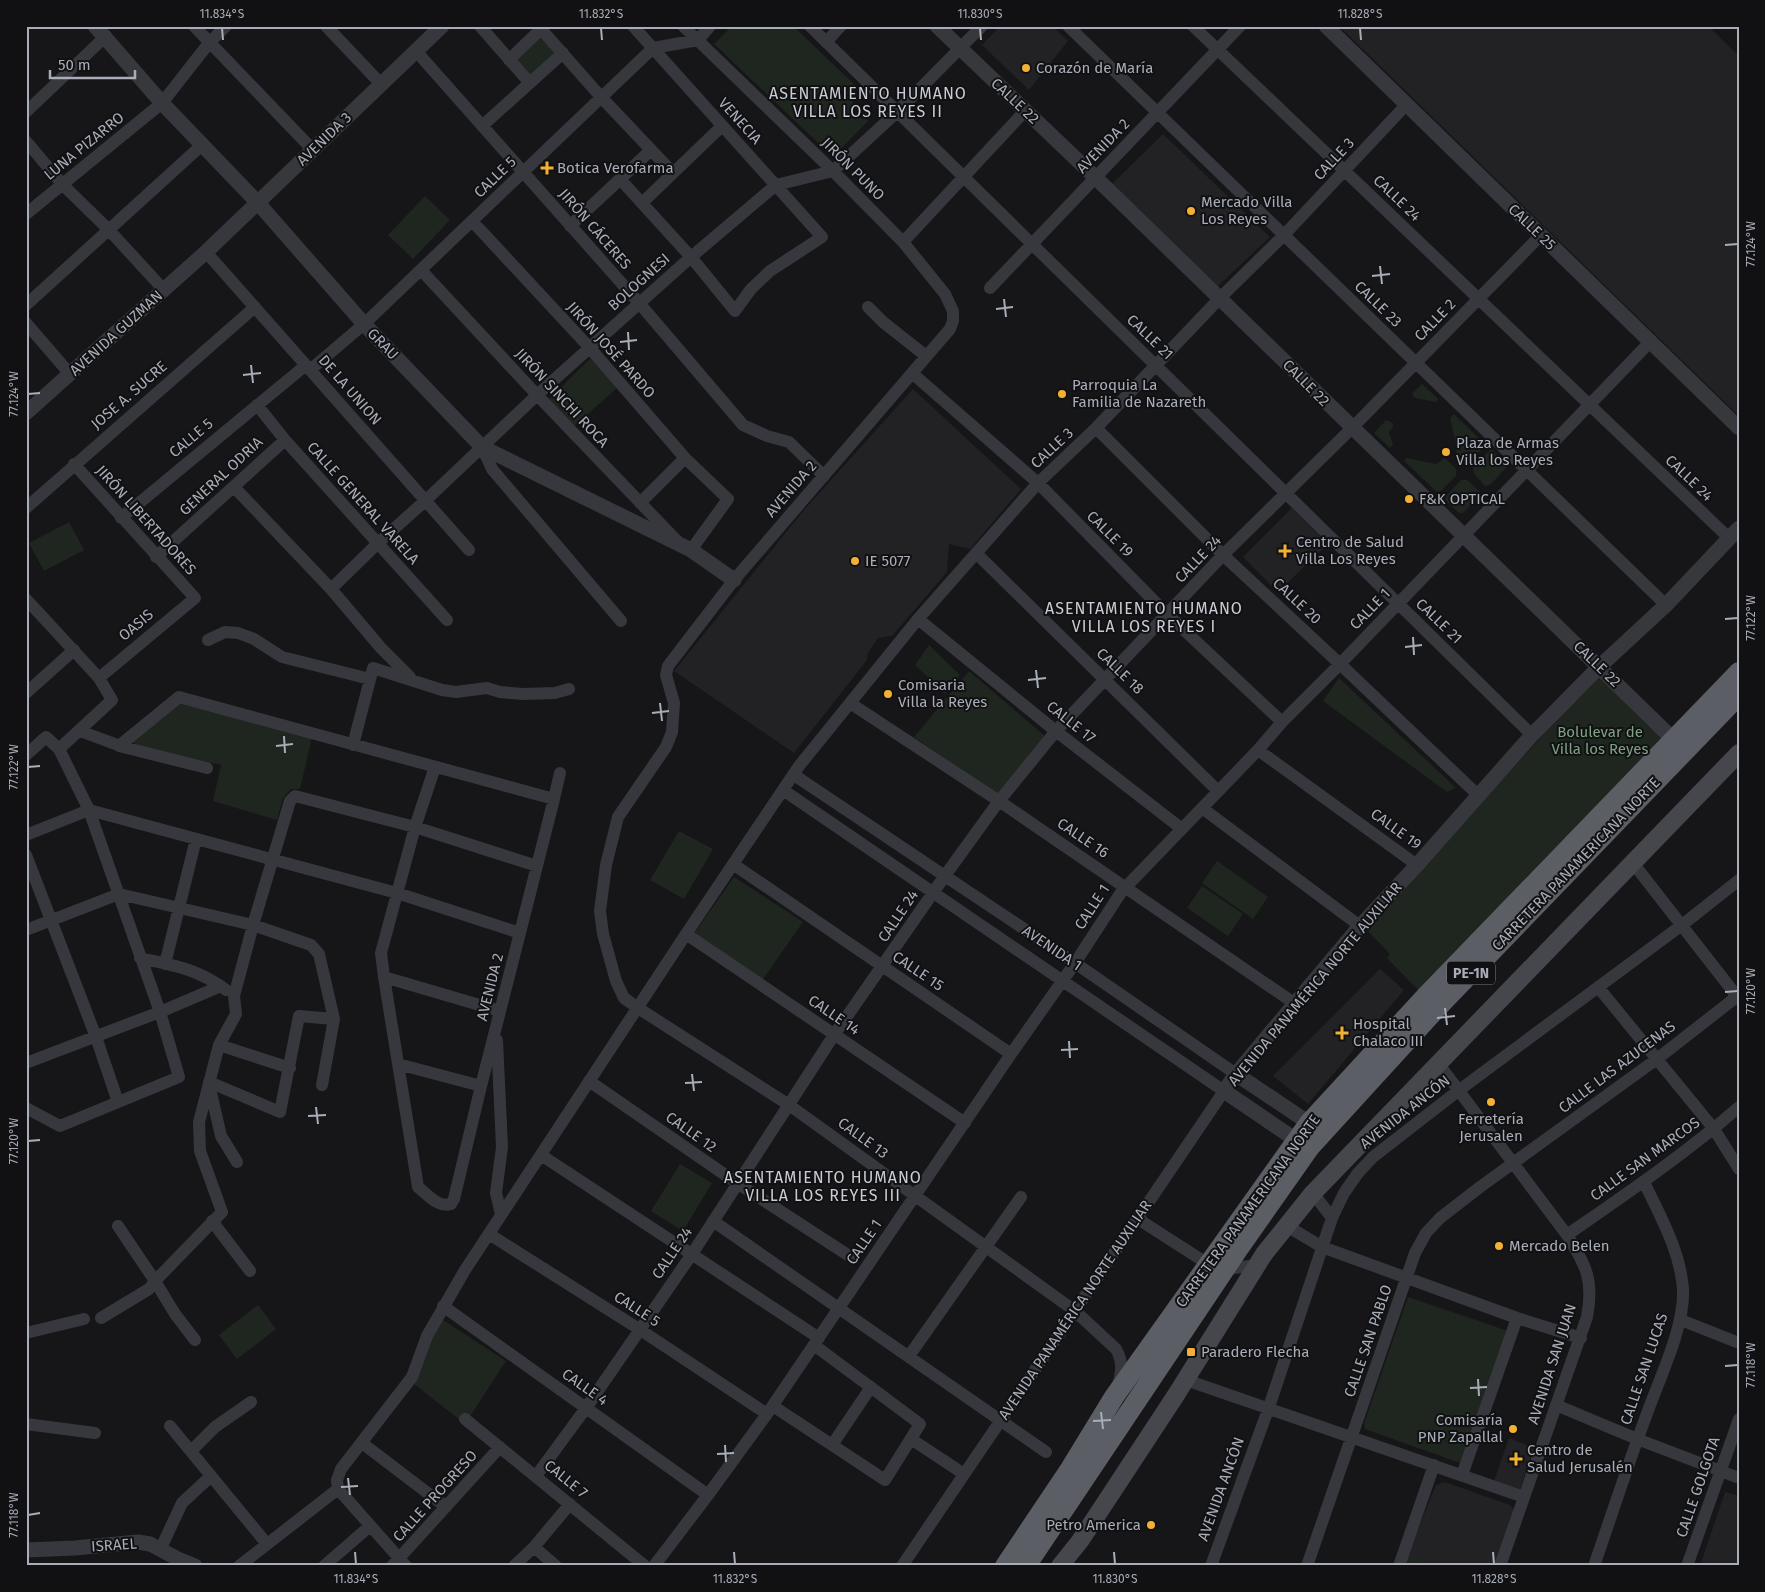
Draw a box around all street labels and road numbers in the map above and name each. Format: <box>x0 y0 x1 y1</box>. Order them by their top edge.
street label: CALLE 22 <box>987 74 1043 128</box>
street label: VENECIA <box>715 94 766 148</box>
street label: LUNA PIZARRO <box>40 108 128 184</box>
street label: AVENIDA 3 <box>293 109 355 169</box>
street label: AVENIDA 2 <box>1073 115 1133 177</box>
street label: JIRÓN PUNO <box>818 134 888 204</box>
street label: CALLE 3 <box>1310 134 1358 184</box>
street label: CALLE 5 <box>470 153 520 201</box>
street label: CALLE 24 <box>1370 171 1424 225</box>
street label: JIRÓN CÁCERES <box>555 185 635 273</box>
street label: CALLE 25 <box>1505 200 1559 254</box>
street label: BOLOGNESI <box>604 250 674 314</box>
street label: CALLE 23 <box>1351 277 1405 331</box>
street label: AVENIDA GUZMAN <box>66 287 166 379</box>
street label: CALLE 2 <box>1411 295 1459 345</box>
street label: JIRÓN JOSÉ PARDO <box>563 298 659 402</box>
street label: CALLE 21 <box>1123 311 1177 363</box>
street label: GRAU <box>364 324 402 364</box>
street label: JIRÓN SINCHI ROCA <box>512 345 613 451</box>
street label: DE LA UNION <box>315 351 385 429</box>
street label: CALLE 22 <box>1279 356 1333 410</box>
street label: JOSE A. SUCRE <box>87 357 171 433</box>
street label: CALLE 5 <box>166 415 216 461</box>
street label: CALLE 3 <box>1027 424 1077 472</box>
street label: GENERAL ODRIA <box>176 433 267 519</box>
street label: CALLE GENERAL VARELA <box>303 438 423 568</box>
street label: CALLE 24 <box>1662 451 1716 505</box>
street label: AVENIDA 2 <box>762 457 820 521</box>
street label: JIRÓN LIBERTADORES <box>92 462 200 578</box>
street label: CALLE 19 <box>1083 507 1137 561</box>
street label: CALLE 24 <box>1171 532 1225 586</box>
street label: CALLE 20 <box>1269 574 1325 628</box>
street label: CALLE 1 <box>1346 585 1394 633</box>
street label: CALLE 21 <box>1412 595 1466 647</box>
street label: OASIS <box>115 605 157 645</box>
street label: CALLE 22 <box>1570 637 1624 691</box>
street label: CALLE 18 <box>1093 644 1147 698</box>
street label: CALLE 17 <box>1043 697 1099 747</box>
street label: CARRETERA PANAMERICANA NORTE <box>1488 774 1664 954</box>
street label: CALLE 19 <box>1367 805 1425 853</box>
street label: CALLE 16 <box>1054 814 1112 862</box>
street label: AVENIDA PANAMÉRICA NORTE AUXILIAR <box>1224 878 1406 1090</box>
street label: CALLE 1 <box>1071 881 1113 933</box>
street label: CALLE 24 <box>874 887 922 945</box>
street label: AVENIDA 1 <box>1019 922 1085 974</box>
street label: CALLE 15 <box>889 947 947 995</box>
street label: AVENIDA 2 <box>473 951 507 1023</box>
road number: PE-1N <box>1447 961 1495 984</box>
street label: CALLE 14 <box>805 991 863 1039</box>
street label: CALLE LAS AZUCENAS <box>1555 1017 1679 1117</box>
street label: AVENIDA ANCÓN <box>1356 1071 1454 1153</box>
street label: CALLE 12 <box>662 1108 720 1156</box>
street label: CARRETERA PANAMERICANA NORTE <box>1172 1111 1324 1311</box>
street label: CALLE SAN MARCOS <box>1587 1113 1703 1205</box>
street label: CALLE 13 <box>834 1114 892 1162</box>
street label: AVENIDA PANAMÉRICA NORTE AUXILIAR <box>995 1197 1155 1423</box>
street label: CALLE 1 <box>842 1216 886 1268</box>
street label: CALLE 24 <box>648 1224 696 1282</box>
street label: CALLE SAN PABLO <box>1340 1282 1396 1400</box>
street label: CALLE 5 <box>611 1287 663 1331</box>
street label: AVENIDA SAN JUAN <box>1524 1301 1580 1427</box>
street label: CALLE SAN LUCAS <box>1616 1311 1672 1427</box>
street label: CALLE 4 <box>559 1365 611 1409</box>
street label: CALLE GOLGOTA <box>1672 1434 1724 1540</box>
street label: AVENIDA ANCÓN <box>1194 1435 1248 1543</box>
street label: CALLE PROGRESO <box>389 1447 481 1545</box>
street label: CALLE 7 <box>541 1456 592 1502</box>
street label: ISRAEL <box>91 1534 138 1556</box>

